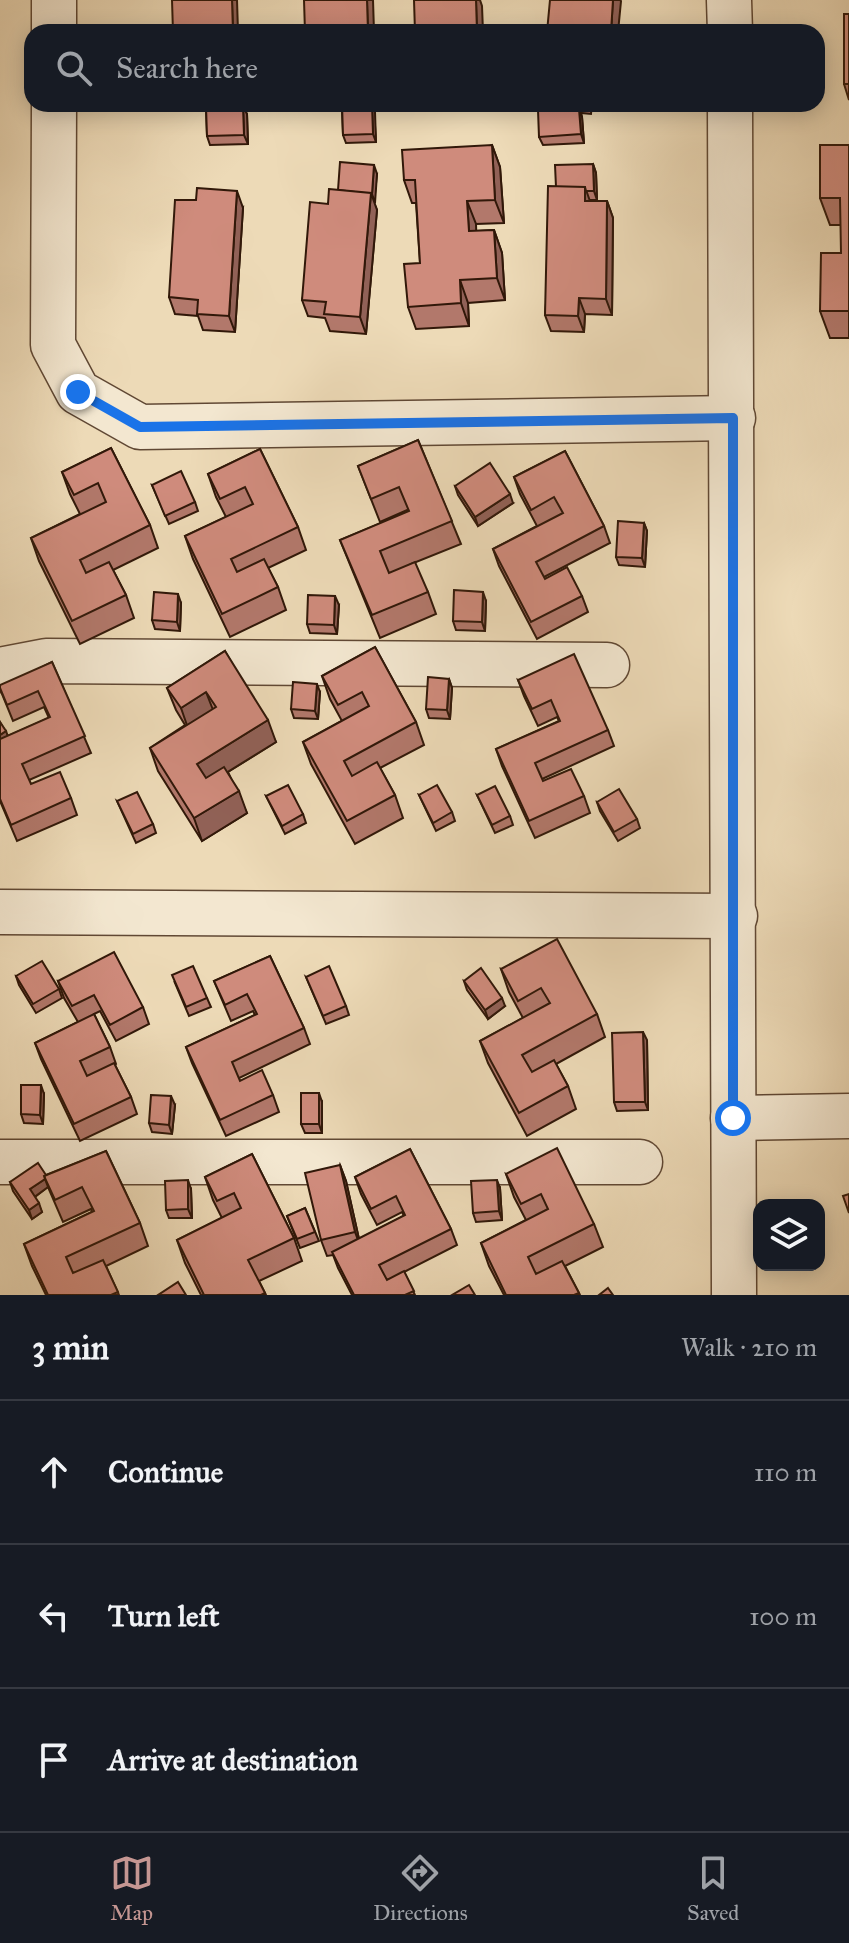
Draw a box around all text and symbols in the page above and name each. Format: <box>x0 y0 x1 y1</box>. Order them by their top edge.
search box <box>24 24 825 112</box>
icon: search <box>52 46 96 90</box>
text: Search here <box>116 50 258 86</box>
route end <box>60 374 96 410</box>
route start <box>715 1100 751 1136</box>
map controls <box>753 1199 825 1271</box>
button: layers <box>753 1199 825 1271</box>
text: 3 min <box>32 1327 109 1368</box>
text: Walk · 210 m <box>681 1331 817 1363</box>
icon: ahead <box>32 1450 76 1494</box>
text: Continue <box>108 1454 223 1490</box>
text: 110 m <box>754 1456 817 1488</box>
icon: left <box>32 1594 76 1638</box>
text: Turn left <box>108 1598 219 1634</box>
text: 100 m <box>749 1600 817 1632</box>
icon: arrive <box>32 1738 76 1782</box>
text: Arrive at destination <box>108 1742 358 1778</box>
tab: Map <box>110 1851 154 1926</box>
tab: Directions <box>373 1851 468 1926</box>
tab: Saved <box>687 1851 739 1926</box>

